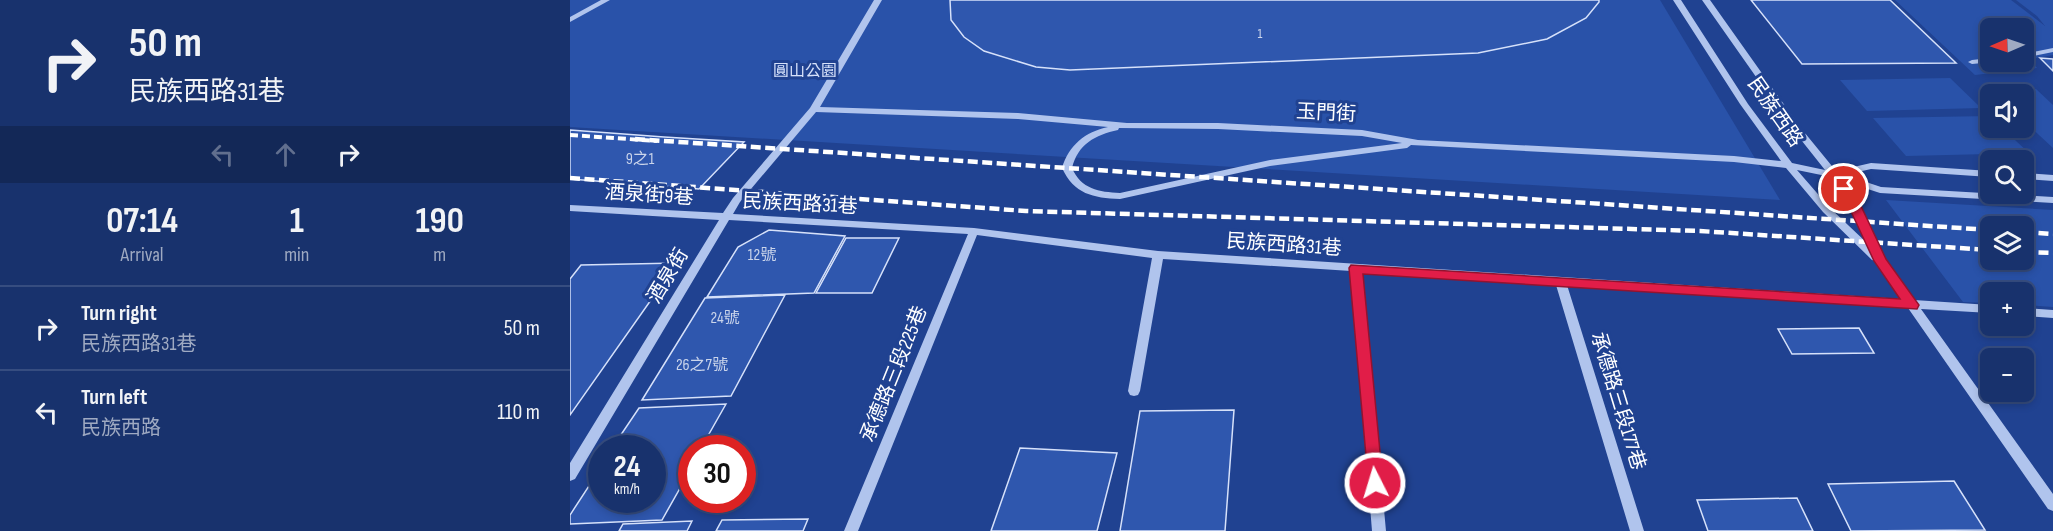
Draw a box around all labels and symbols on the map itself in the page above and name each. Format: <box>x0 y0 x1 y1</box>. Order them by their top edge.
north arrow <box>1980 18 2034 72</box>
house number: 1 <box>1258 25 1263 42</box>
park label: 圓山公園 <box>773 62 837 81</box>
street label: 民族西路 <box>1742 72 1808 152</box>
street label: 玉門街 <box>1295 99 1357 127</box>
house number: 9之1 <box>626 150 655 169</box>
pin <box>1818 163 1869 214</box>
street label: 酒泉街9巷 <box>604 180 694 210</box>
street label: 民族西路31巷 <box>742 189 858 219</box>
street label: 民族西路31巷 <box>1226 229 1342 261</box>
street label: 酒泉街 <box>642 244 694 308</box>
house number: 12號 <box>748 246 776 265</box>
street label: 承德路三段225巷 <box>856 303 932 445</box>
house number: 24號 <box>710 309 740 328</box>
street label: 承德路三段177巷 <box>1586 329 1650 473</box>
house number: 26之7號 <box>676 356 728 375</box>
speed limit sign: 30 <box>678 435 756 513</box>
position arrow <box>1343 451 1407 515</box>

